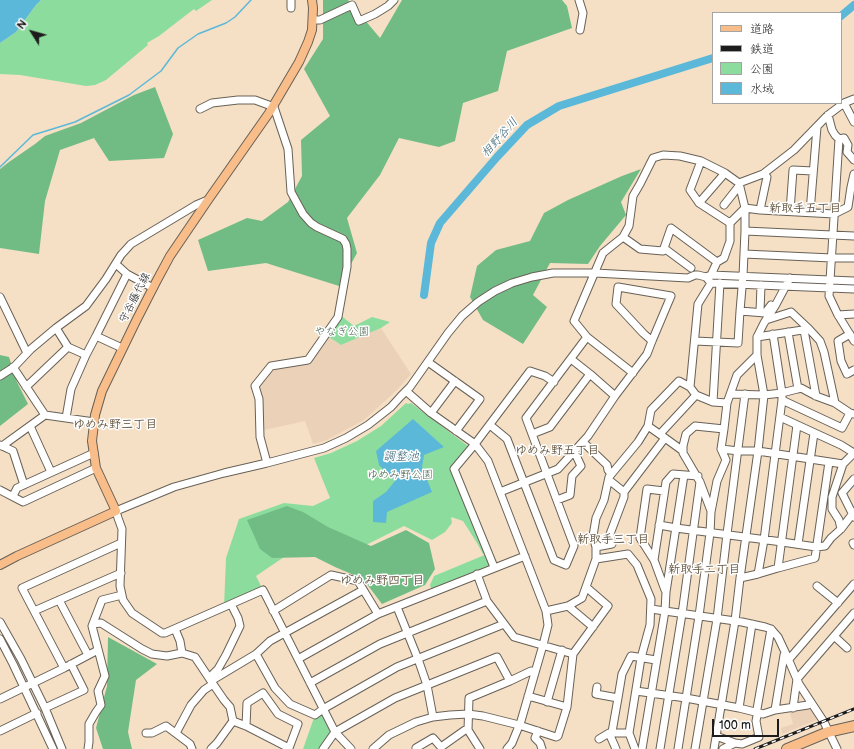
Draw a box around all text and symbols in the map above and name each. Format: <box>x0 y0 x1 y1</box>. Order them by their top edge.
north arrow <box>12 12 52 52</box>
legend <box>712 12 842 104</box>
text: N <box>14 17 30 32</box>
text: 道路 <box>750 22 774 37</box>
text: 鉄道 <box>750 42 774 57</box>
text: 公園 <box>750 62 774 77</box>
text: 水域 <box>750 82 774 97</box>
water label: 相野谷川 <box>479 115 521 161</box>
district label: 新取手五丁目 <box>769 202 841 216</box>
street label: 守谷藤代線 <box>117 271 153 325</box>
park label: やなぎ公園 <box>315 325 369 339</box>
district label: ゆめみ野三丁目 <box>73 418 157 432</box>
district label: ゆめみ野五丁目 <box>515 444 599 458</box>
water label: 調整池 <box>383 450 419 464</box>
park label: ゆめみ野公園 <box>367 468 433 482</box>
district label: 新取手三丁目 <box>577 533 649 547</box>
district label: 新取手二丁目 <box>668 563 740 577</box>
district label: ゆめみ野四丁目 <box>340 574 424 588</box>
scale bar <box>714 711 781 737</box>
text: 100 m <box>719 718 751 733</box>

